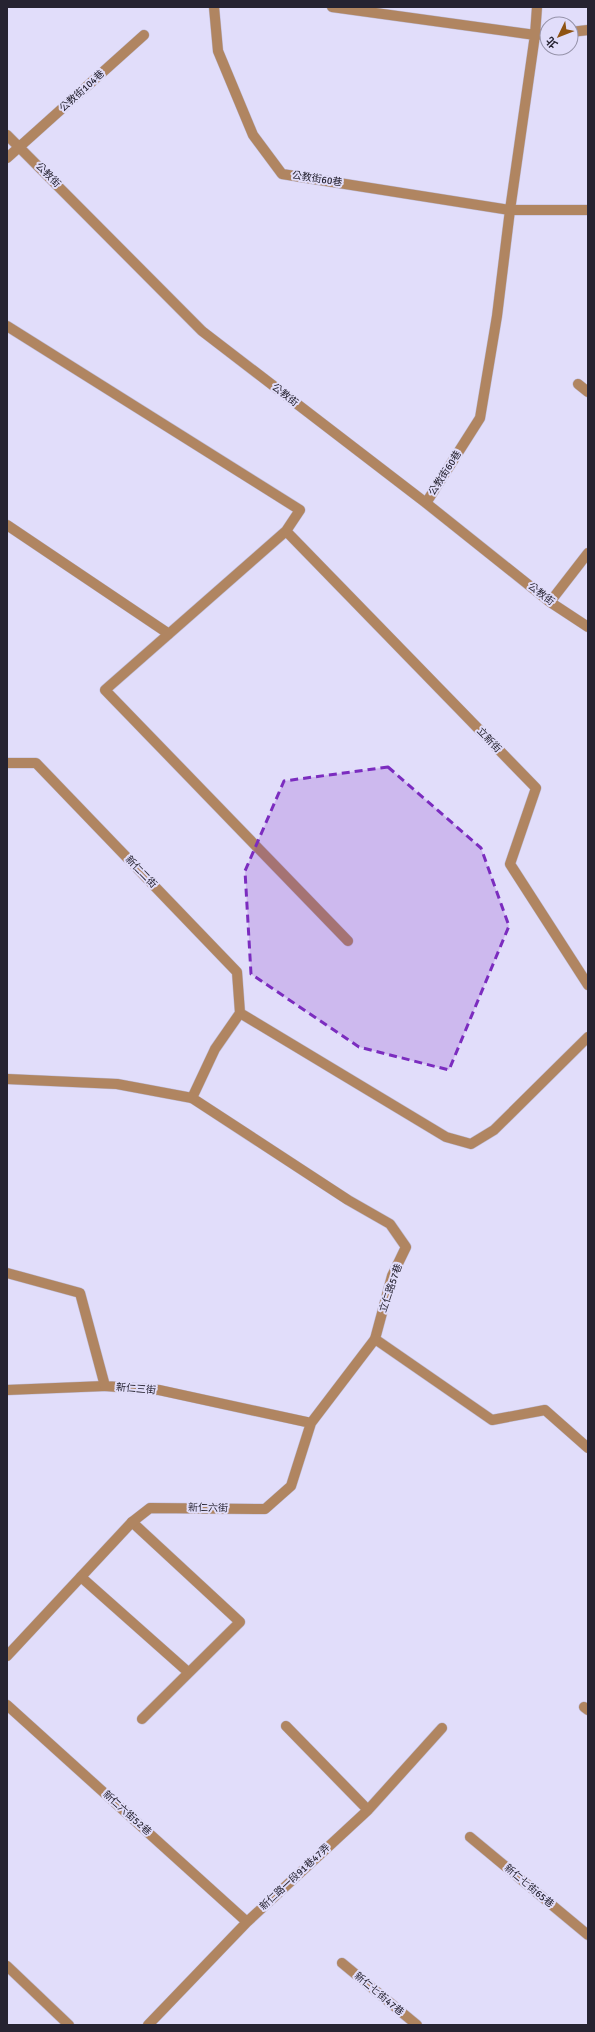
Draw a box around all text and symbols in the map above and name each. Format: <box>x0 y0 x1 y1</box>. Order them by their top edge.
north arrow <box>539 16 579 56</box>
text: 北 <box>544 34 561 51</box>
street label: 公教街104巷 <box>57 68 107 114</box>
street label: 公教街 <box>33 160 63 190</box>
street label: 公教街60巷 <box>291 169 343 189</box>
street label: 公教街 <box>269 381 301 409</box>
street label: 公教街60巷 <box>426 448 464 498</box>
street label: 公教街 <box>525 580 557 608</box>
street label: 立新街 <box>474 725 504 755</box>
street label: 新仁二街 <box>123 853 159 891</box>
street label: 立仁路57巷 <box>377 1262 405 1314</box>
street label: 新仁三街 <box>116 1381 156 1397</box>
street label: 新仁六街 <box>188 1502 228 1514</box>
street label: 新仁六街52巷 <box>100 1788 154 1838</box>
street label: 新仁路一段91巷47弄 <box>257 1841 333 1913</box>
street label: 新仁七街65巷 <box>502 1862 556 1910</box>
street label: 新仁七街47巷 <box>352 1970 406 2018</box>

